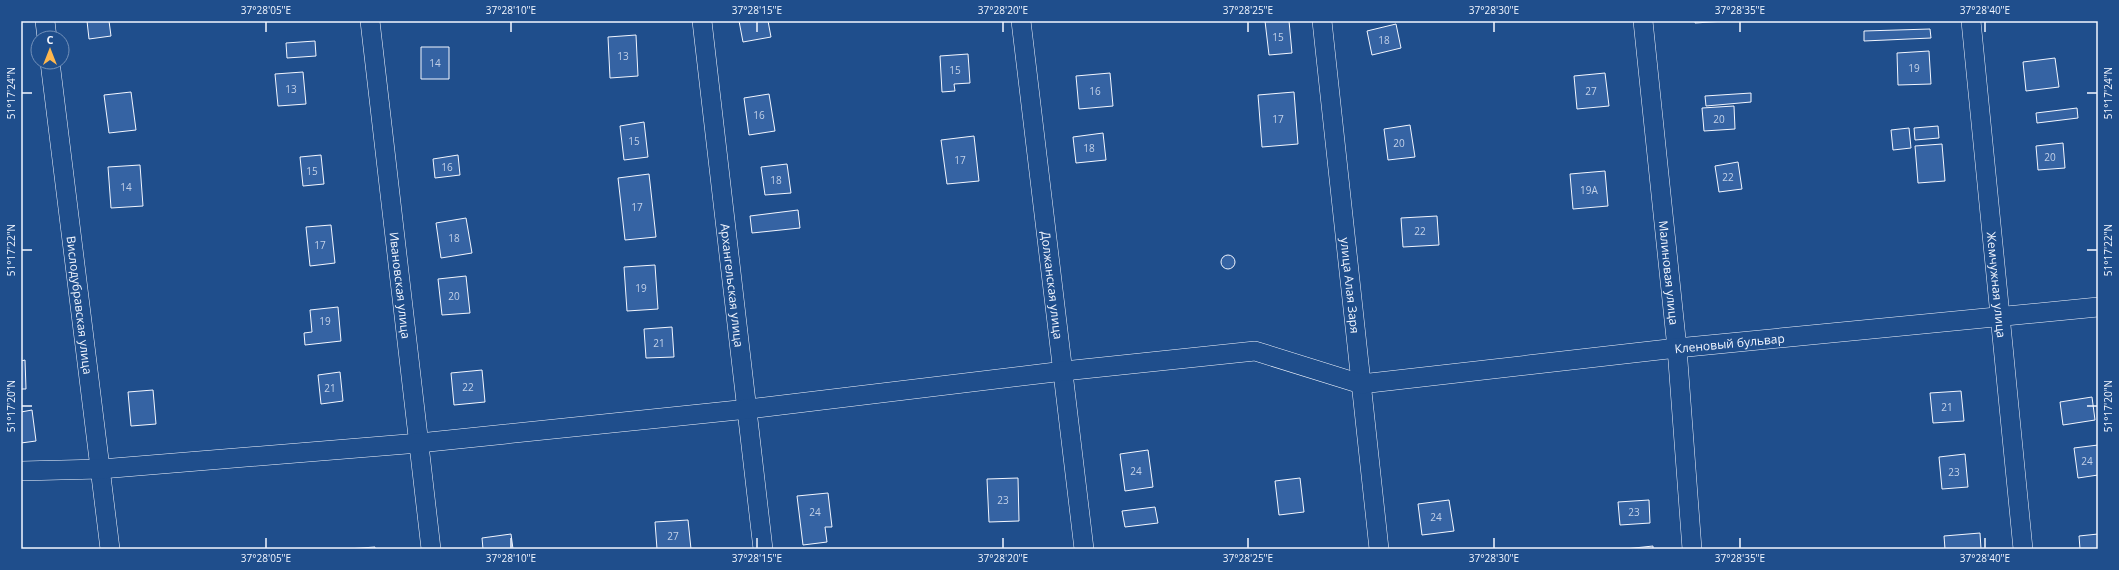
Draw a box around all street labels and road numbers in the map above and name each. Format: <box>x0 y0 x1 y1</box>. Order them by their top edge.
street label: Малиновая улица <box>1655 220 1683 326</box>
street label: Архангельская улица <box>717 222 748 348</box>
street label: Должанская улица <box>1038 230 1067 340</box>
street label: Ивановская улица <box>386 231 415 340</box>
street label: Жемчужная улица <box>1983 231 2011 339</box>
street label: Вислодубравская улица <box>63 235 97 375</box>
street label: улица Алая Заря <box>1337 237 1364 334</box>
street label: Кленовый бульвар <box>1674 329 1785 357</box>

